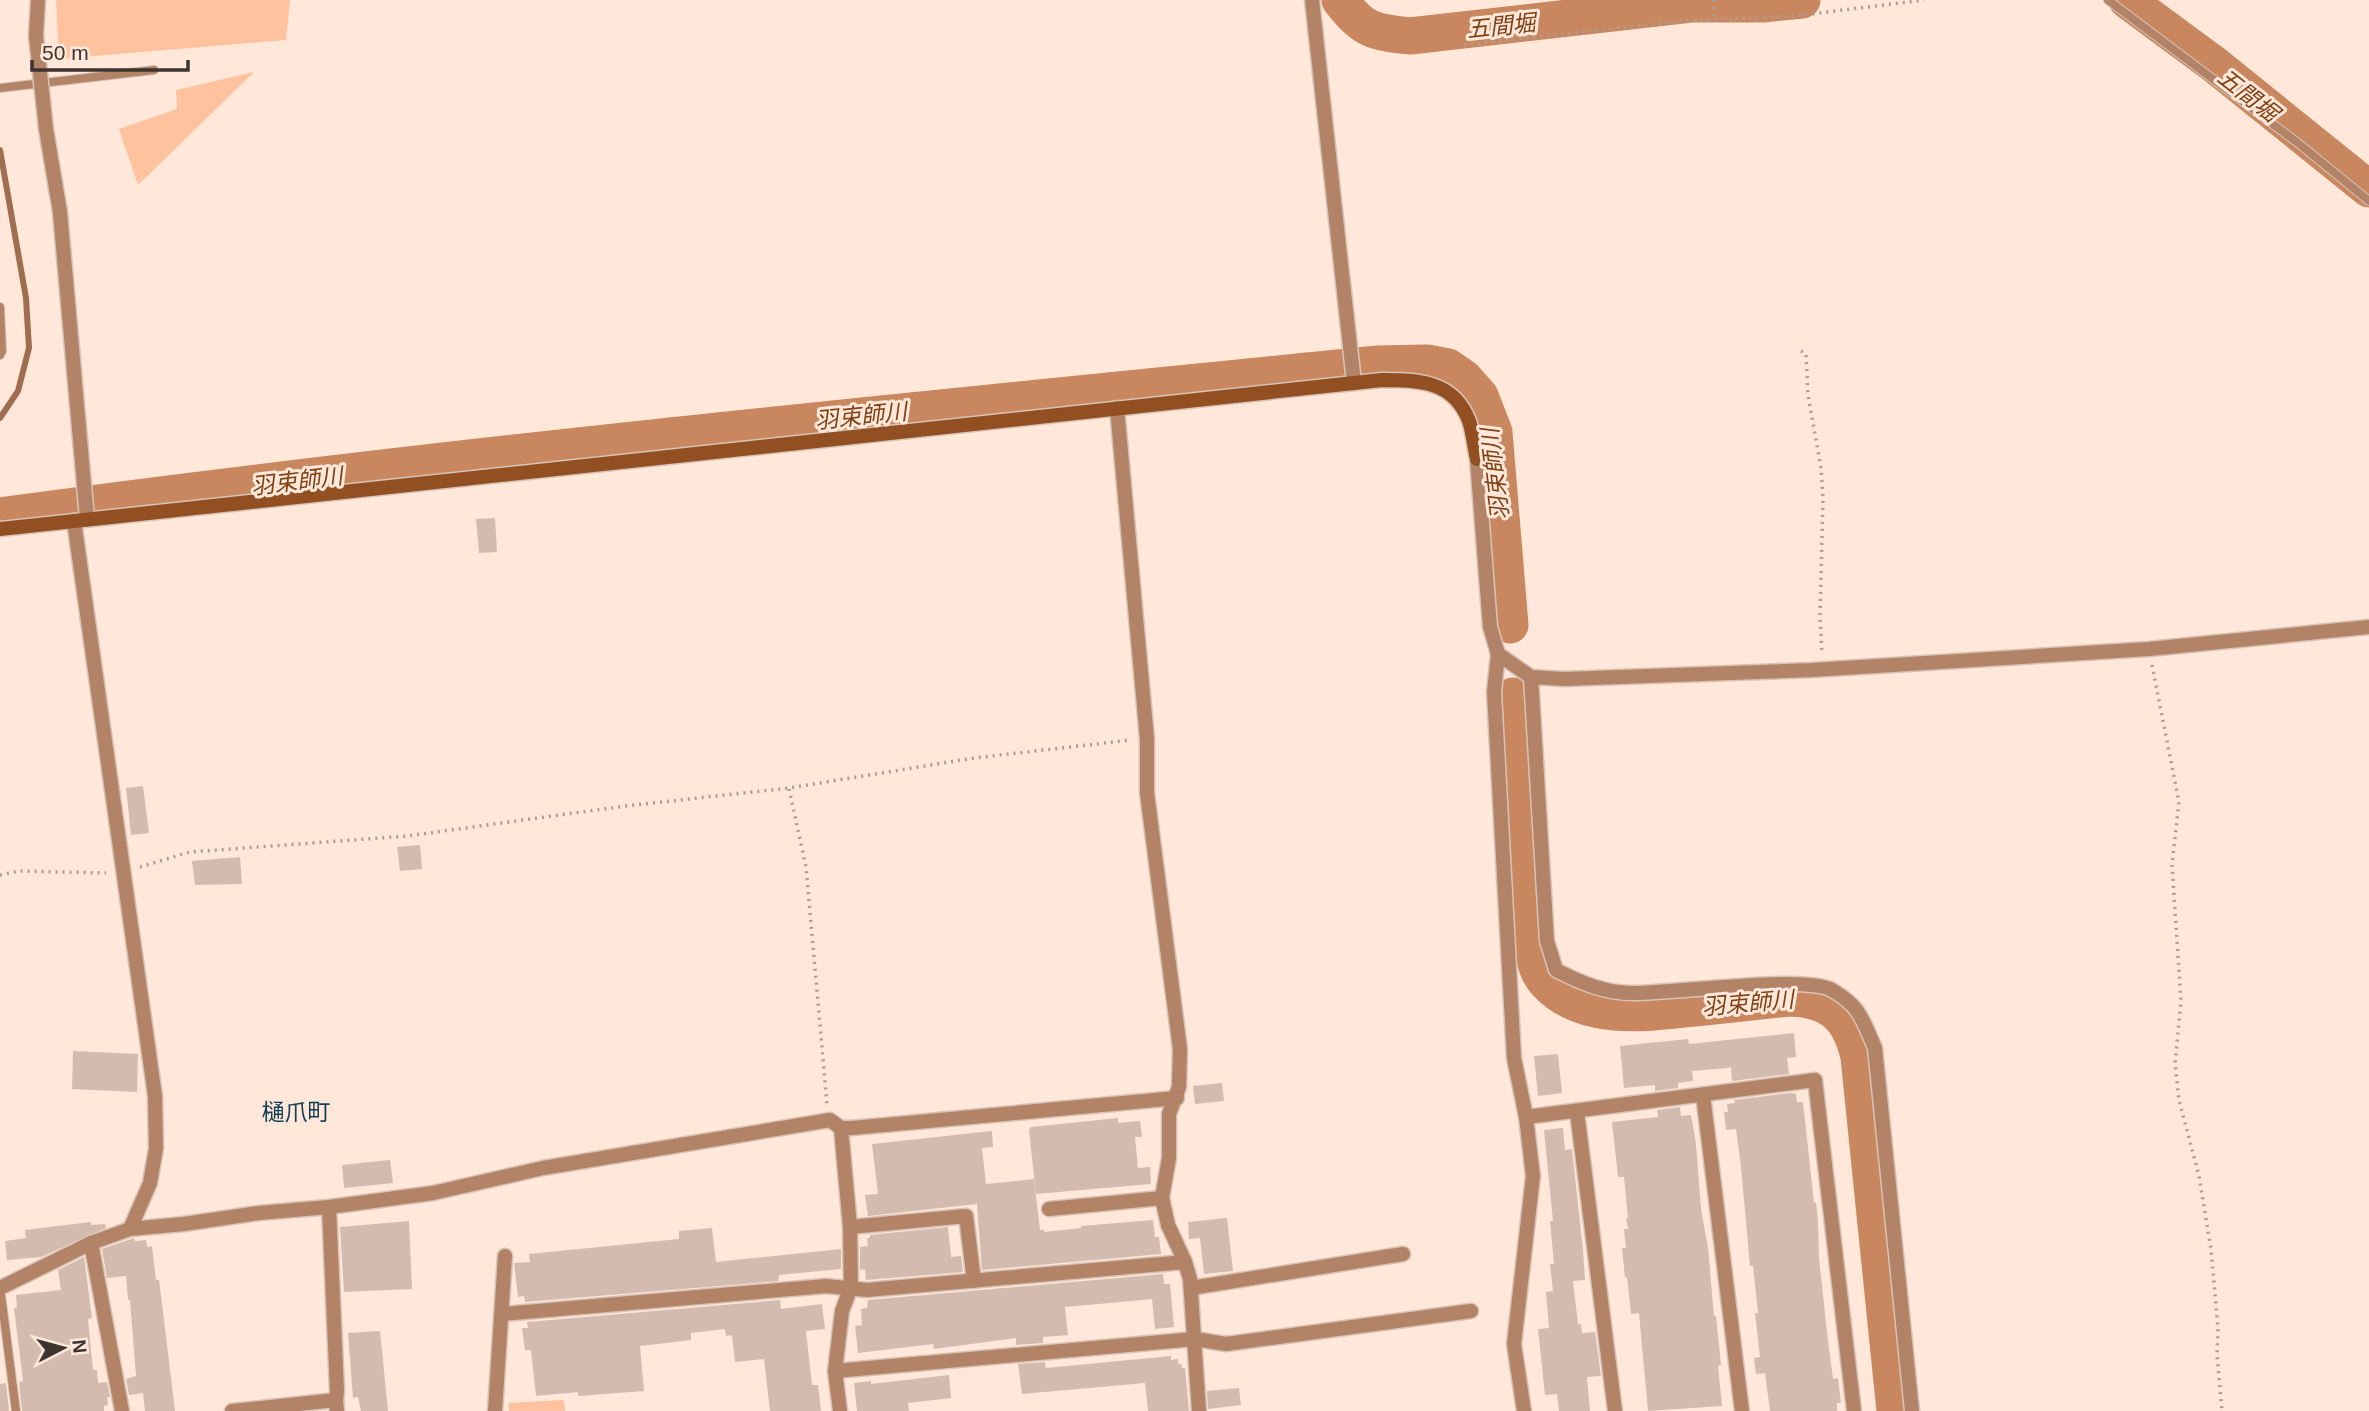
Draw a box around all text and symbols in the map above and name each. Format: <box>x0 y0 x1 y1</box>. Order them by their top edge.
water label: 五間堀 <box>1465 9 1540 43</box>
scale bar <box>32 28 187 72</box>
text: 50 m <box>42 41 89 64</box>
water label: 五間堀 <box>2213 64 2286 128</box>
water label: 羽束師川 <box>814 398 911 434</box>
water label: 羽束師川 <box>1476 424 1514 521</box>
water label: 羽束師川 <box>250 462 347 500</box>
water label: 羽束師川 <box>1701 986 1798 1020</box>
district label: 樋爪町 <box>262 1099 331 1125</box>
north arrow <box>28 1313 98 1383</box>
text: N <box>68 1338 91 1354</box>

